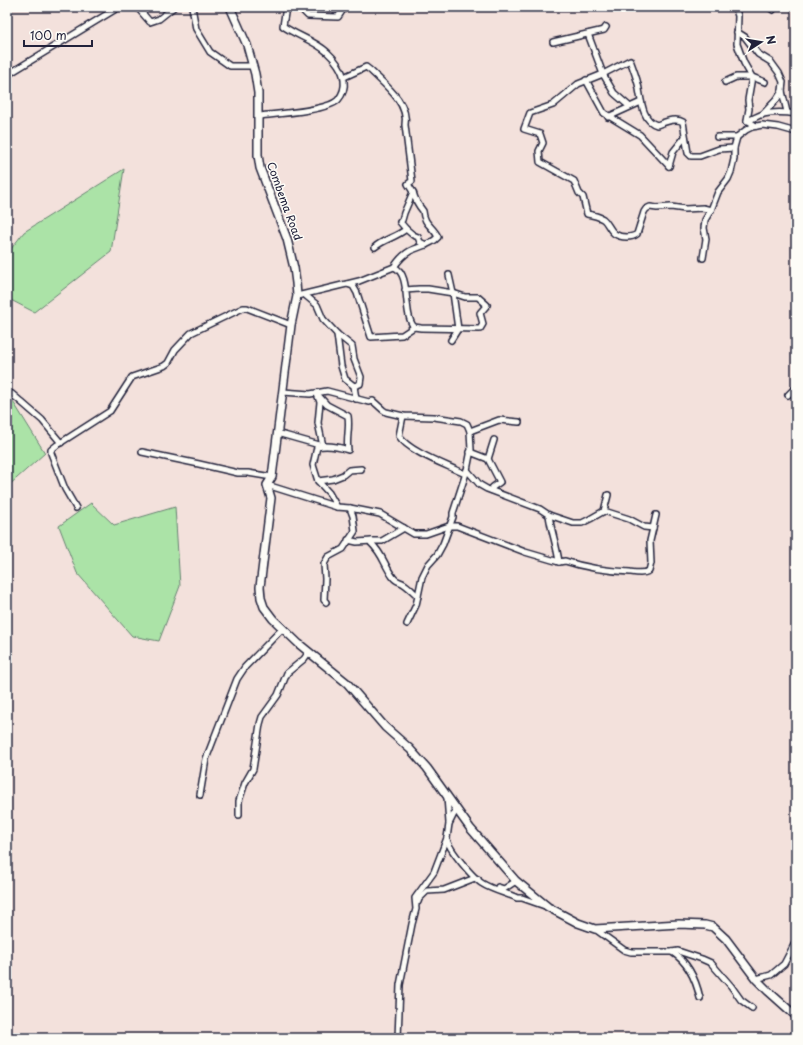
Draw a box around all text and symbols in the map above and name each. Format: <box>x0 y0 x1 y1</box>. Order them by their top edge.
scale bar <box>24 22 92 48</box>
north arrow <box>741 22 781 62</box>
text: 100 m <box>30 26 67 44</box>
text: N <box>762 34 781 46</box>
street label: Combema Road <box>263 159 307 243</box>

